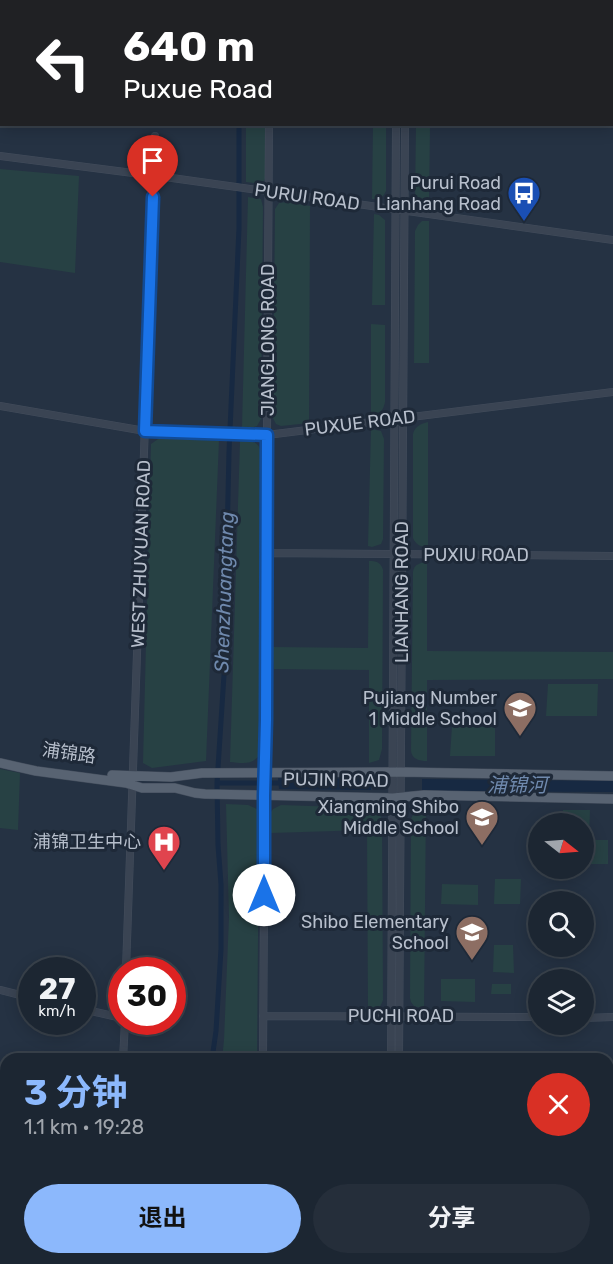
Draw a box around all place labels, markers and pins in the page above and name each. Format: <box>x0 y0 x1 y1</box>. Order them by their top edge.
pin <box>127 135 178 197</box>
place label: Purui Road Lianhang Road <box>376 172 501 215</box>
bus stop icon: Purui Road Lianhang Road <box>506 175 542 222</box>
place label: Pujiang Number 1 Middle School <box>363 687 497 730</box>
school or university icon: Pujiang Number 1 Middle School <box>502 690 538 737</box>
place label: Xiangming Shibo Middle School <box>318 796 459 839</box>
school or university icon: Xiangming Shibo Middle School <box>464 799 500 846</box>
hospital icon: 浦锦卫生中心 <box>146 824 182 871</box>
place label: 浦锦卫生中心 <box>33 831 141 853</box>
place label: Shibo Elementary School <box>301 911 449 954</box>
school or university icon: Shibo Elementary School <box>454 914 490 961</box>

